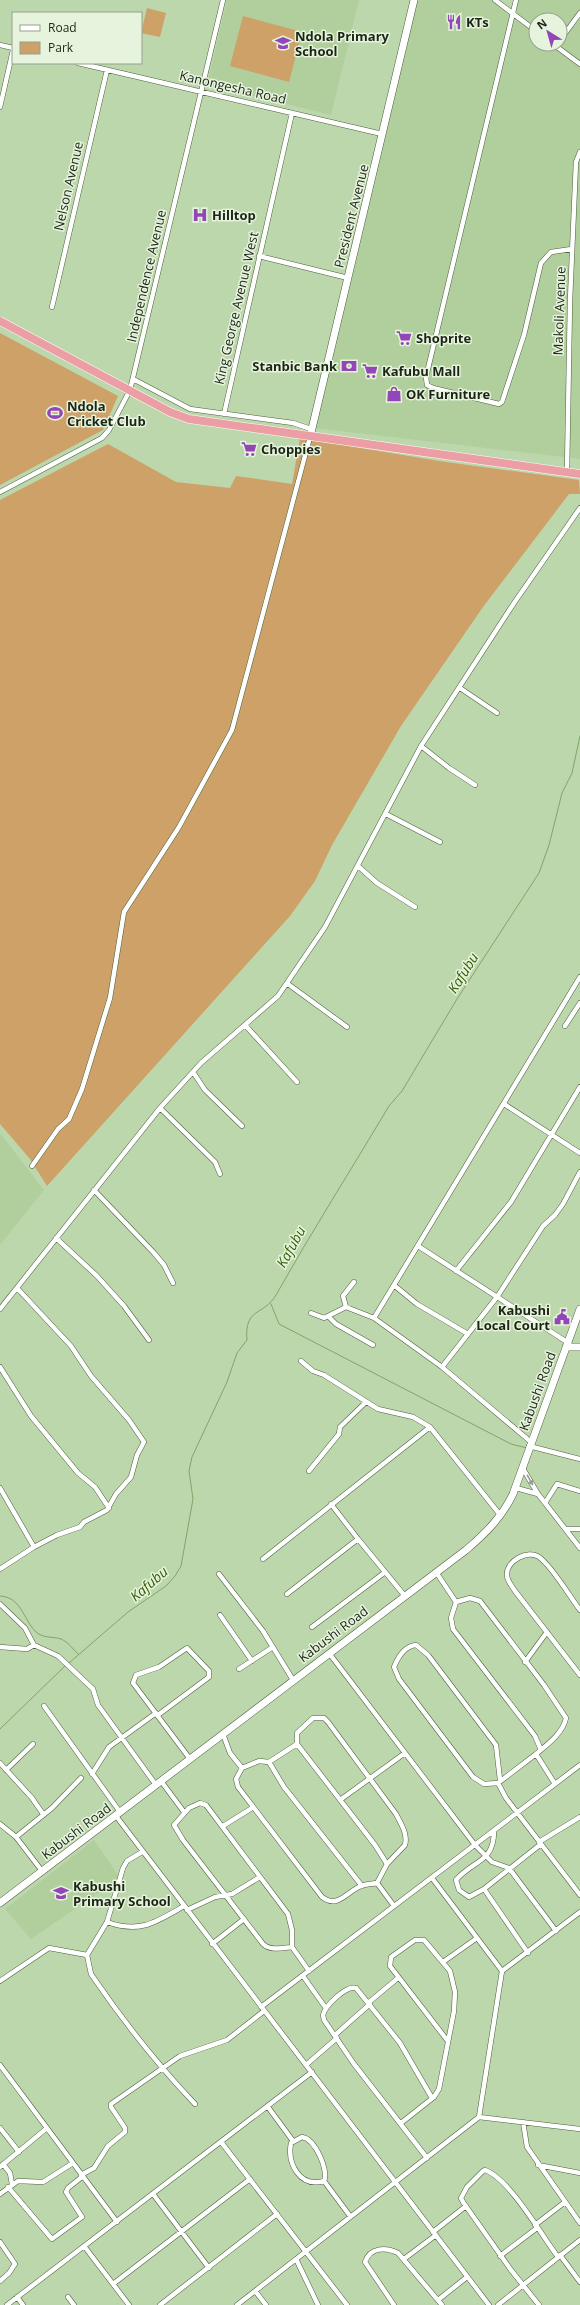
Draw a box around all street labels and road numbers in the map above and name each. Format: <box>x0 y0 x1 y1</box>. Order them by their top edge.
street label: Kanongesha Road <box>178 66 288 108</box>
street label: Nelson Avenue <box>49 140 87 232</box>
street label: President Avenue <box>329 162 373 270</box>
street label: Independence Avenue <box>122 208 170 344</box>
street label: King George Avenue West <box>210 230 262 386</box>
street label: Makoli Avenue <box>548 266 570 356</box>
street label: Kabushi Road <box>514 1349 560 1433</box>
street label: Kabushi Road <box>294 1602 372 1666</box>
street label: Kabushi Road <box>37 1799 115 1863</box>

